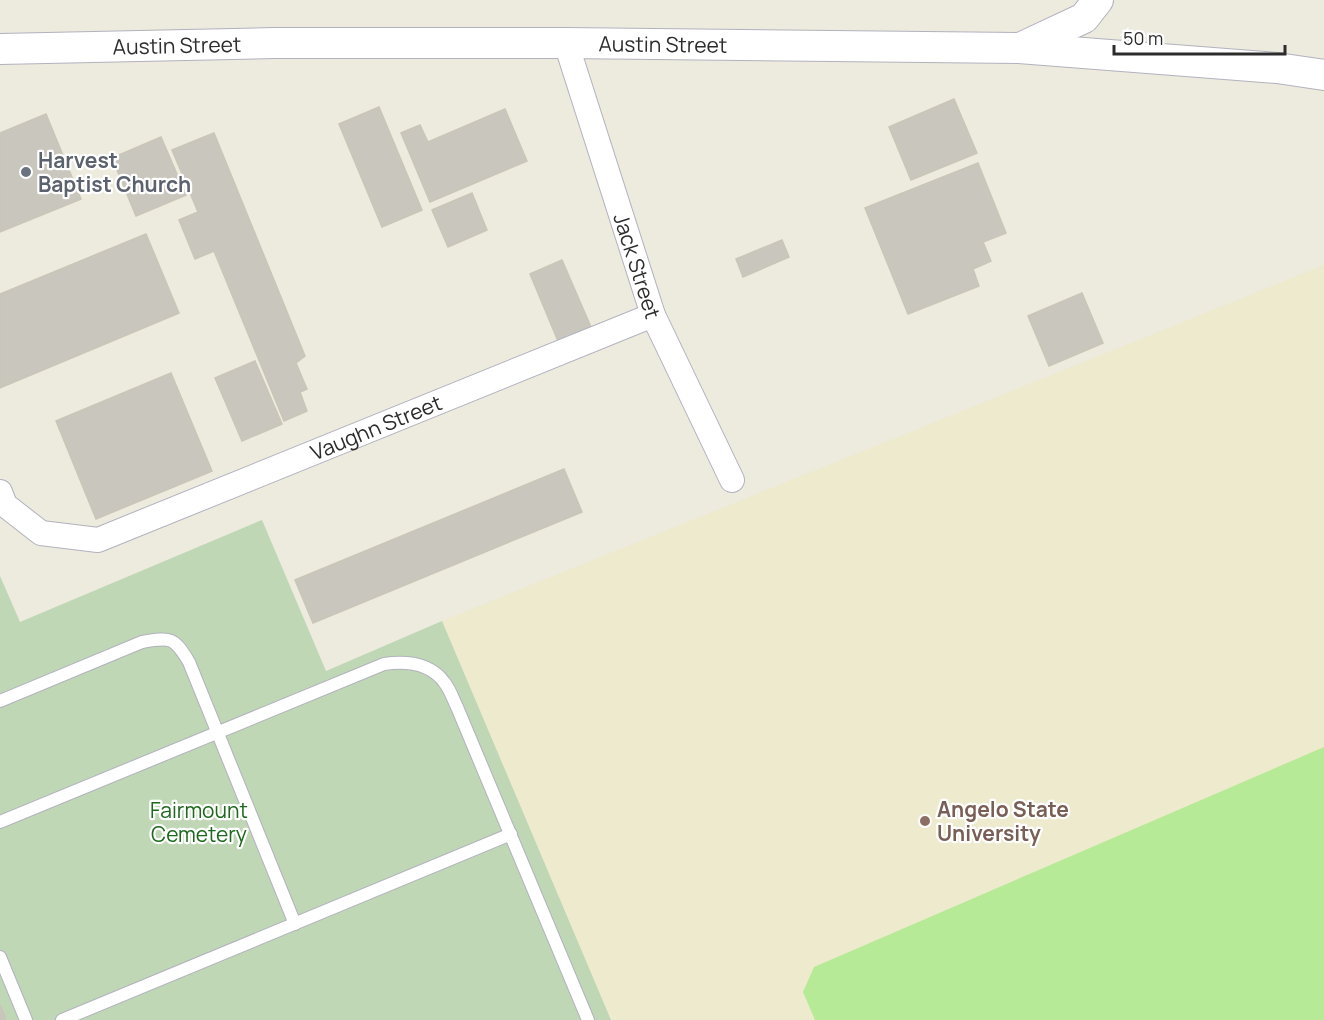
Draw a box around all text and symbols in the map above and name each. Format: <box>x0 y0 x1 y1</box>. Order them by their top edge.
scale bar <box>1114 18 1285 56</box>
text: 50 m <box>1123 26 1163 50</box>
street label: Austin Street <box>598 29 727 59</box>
street label: Austin Street <box>112 30 242 61</box>
place label: Harvest Baptist Church <box>38 146 191 198</box>
marker: Harvest Baptist Church <box>19 165 33 179</box>
street label: Jack Street <box>607 210 667 322</box>
street label: Vaughn Street <box>306 388 446 466</box>
place label: Angelo State University <box>937 795 1069 847</box>
park label: Fairmount Cemetery <box>150 796 248 848</box>
marker: Angelo State University <box>918 814 932 828</box>

